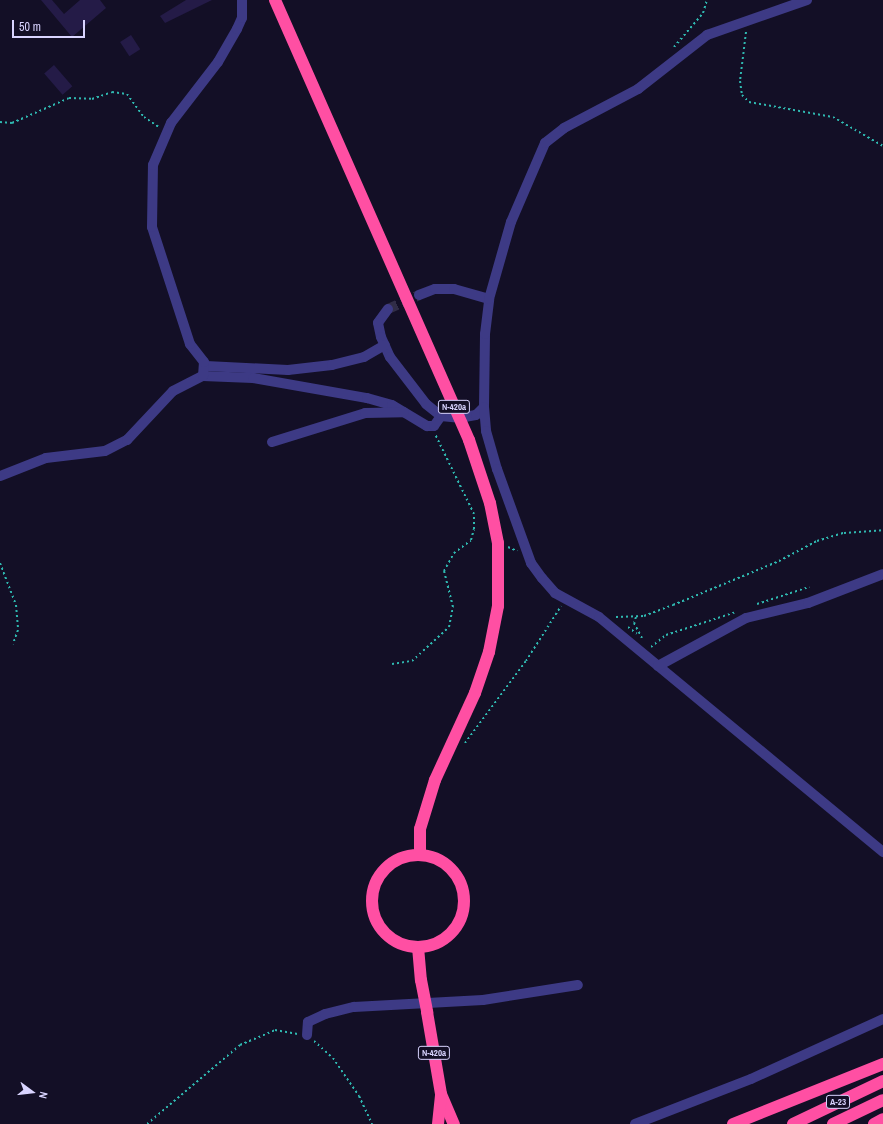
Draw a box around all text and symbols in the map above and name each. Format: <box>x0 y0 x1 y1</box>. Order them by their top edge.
scale bar <box>14 12 87 38</box>
text: 50 m <box>19 19 41 35</box>
road number: N-420a <box>437 400 471 414</box>
road number: N-420a <box>417 1046 451 1060</box>
north arrow <box>12 1072 52 1112</box>
text: N <box>36 1090 51 1100</box>
road number: A-23 <box>826 1095 850 1109</box>

